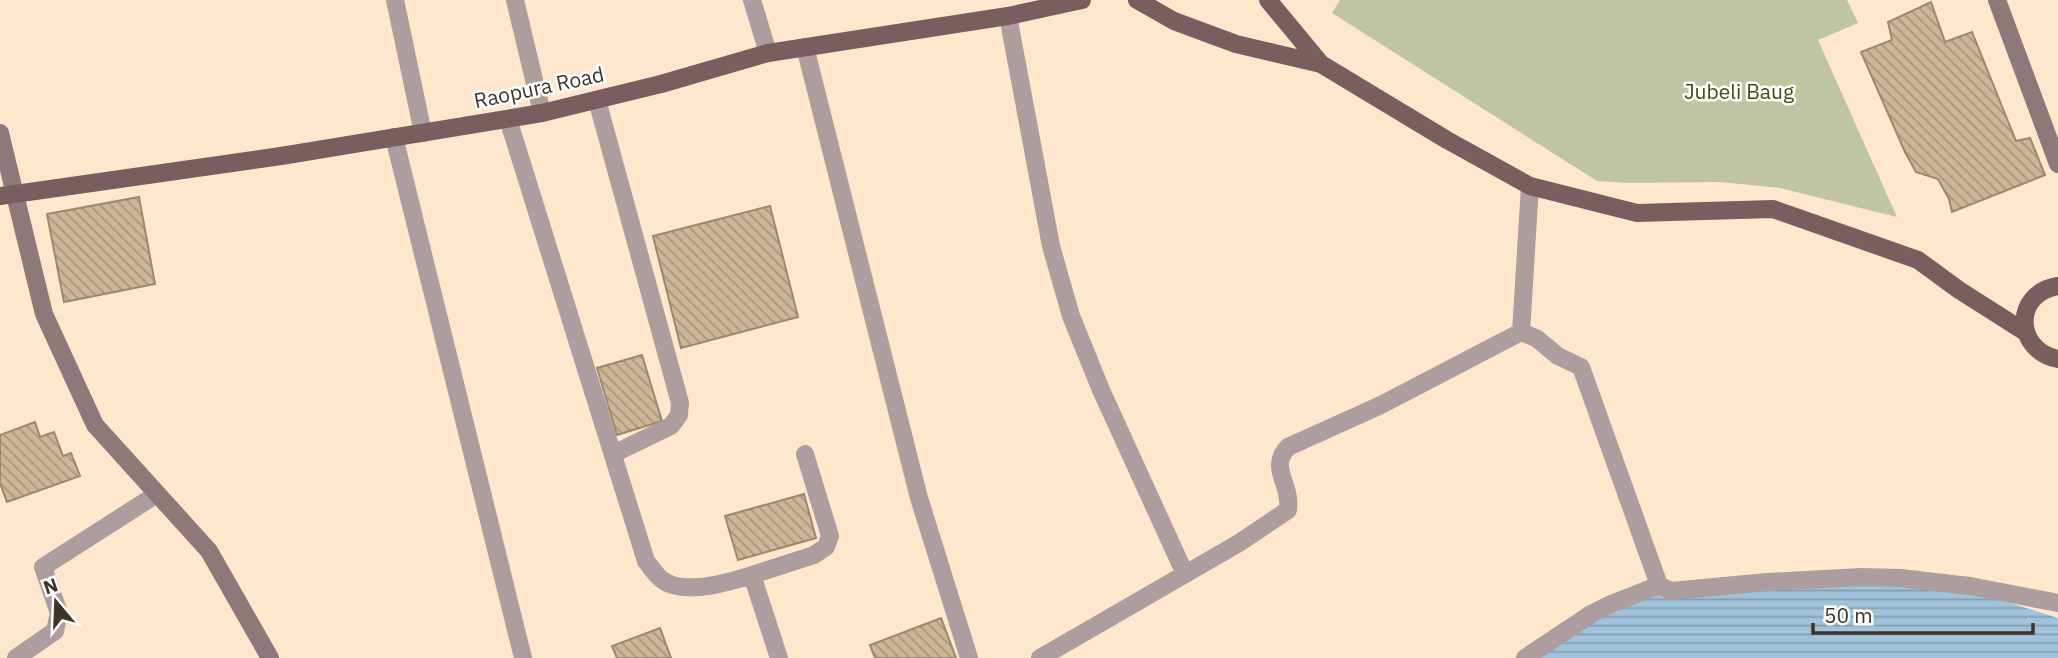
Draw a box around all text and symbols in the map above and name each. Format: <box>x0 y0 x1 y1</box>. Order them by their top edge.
street label: Raopura Road <box>471 60 606 114</box>
park label: Jubeli Baug <box>1684 77 1794 105</box>
north arrow <box>21 567 91 637</box>
text: N <box>40 572 61 600</box>
scale bar <box>1813 592 2034 636</box>
text: 50 m <box>1824 601 1873 629</box>

